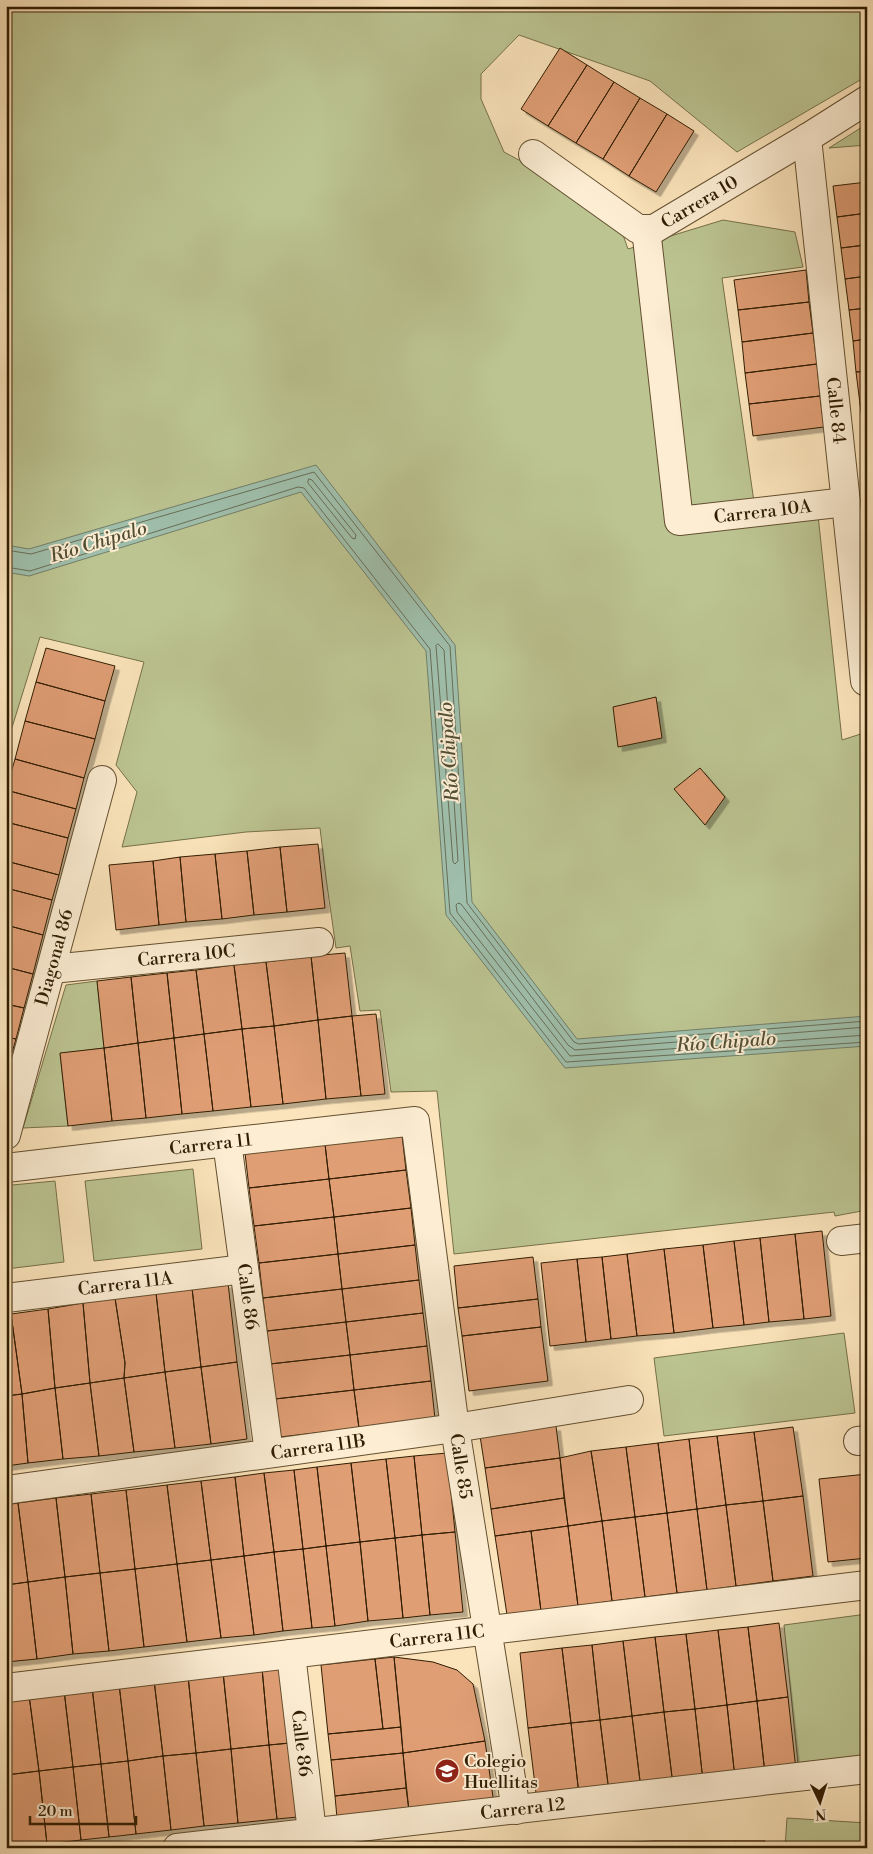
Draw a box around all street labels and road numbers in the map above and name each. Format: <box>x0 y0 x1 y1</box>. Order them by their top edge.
street label: Carrera 10 <box>657 170 743 234</box>
street label: Calle 84 <box>821 376 851 445</box>
street label: Carrera 10A <box>712 495 813 529</box>
street label: Diagonal 86 <box>30 906 79 1008</box>
street label: Carrera 10C <box>136 940 236 972</box>
street label: Carrera 11 <box>168 1128 253 1161</box>
street label: Calle 86 <box>232 1262 263 1331</box>
street label: Carrera 11A <box>76 1267 175 1301</box>
street label: Carrera 11B <box>269 1429 367 1465</box>
street label: Calle 85 <box>444 1432 477 1501</box>
street label: Carrera 11C <box>388 1620 486 1654</box>
street label: Calle 86 <box>286 1709 316 1778</box>
street label: Carrera 12 <box>479 1793 566 1825</box>

